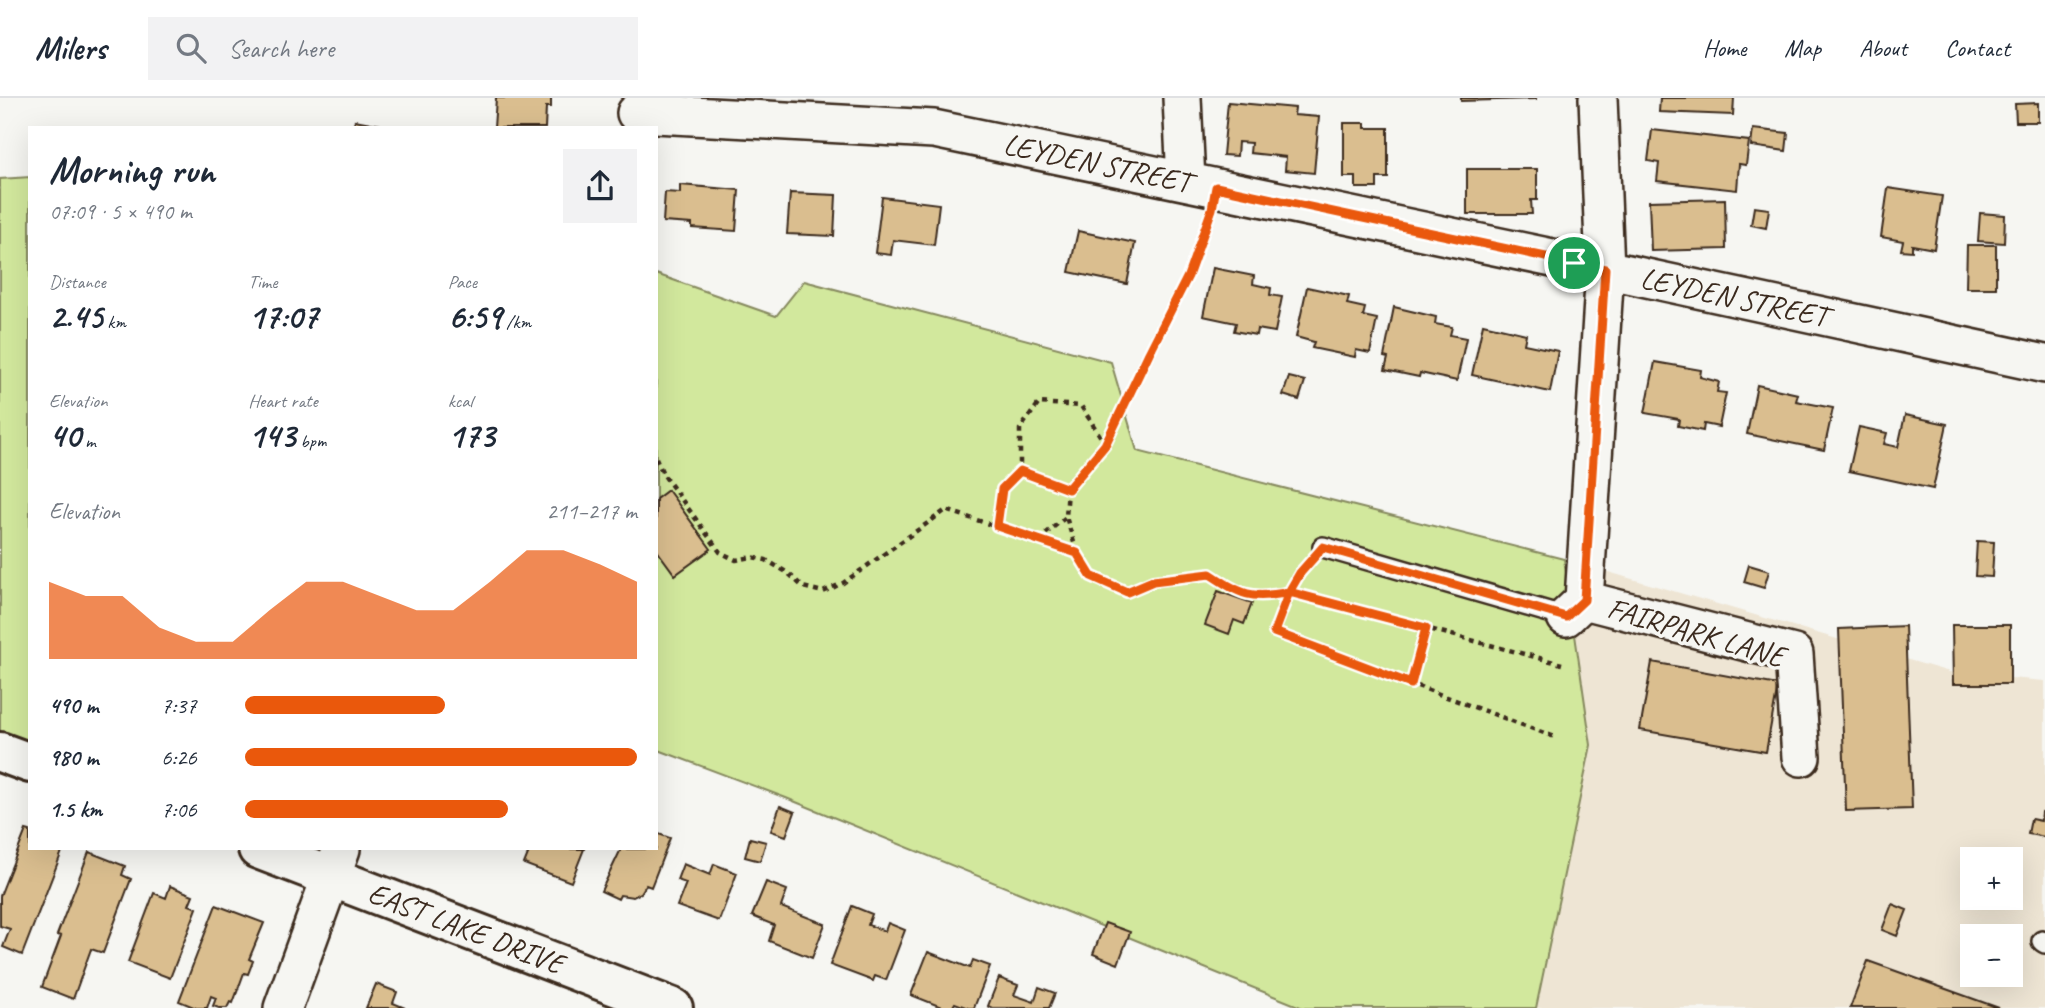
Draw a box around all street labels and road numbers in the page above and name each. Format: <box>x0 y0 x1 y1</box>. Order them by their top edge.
street label: LEYDEN STREET <box>1000 125 1201 203</box>
street label: LEYDEN STREET <box>1637 259 1838 337</box>
street label: FAIRPARK LANE <box>1603 589 1792 676</box>
street label: EAST LAKE DRIVE <box>363 873 572 984</box>

